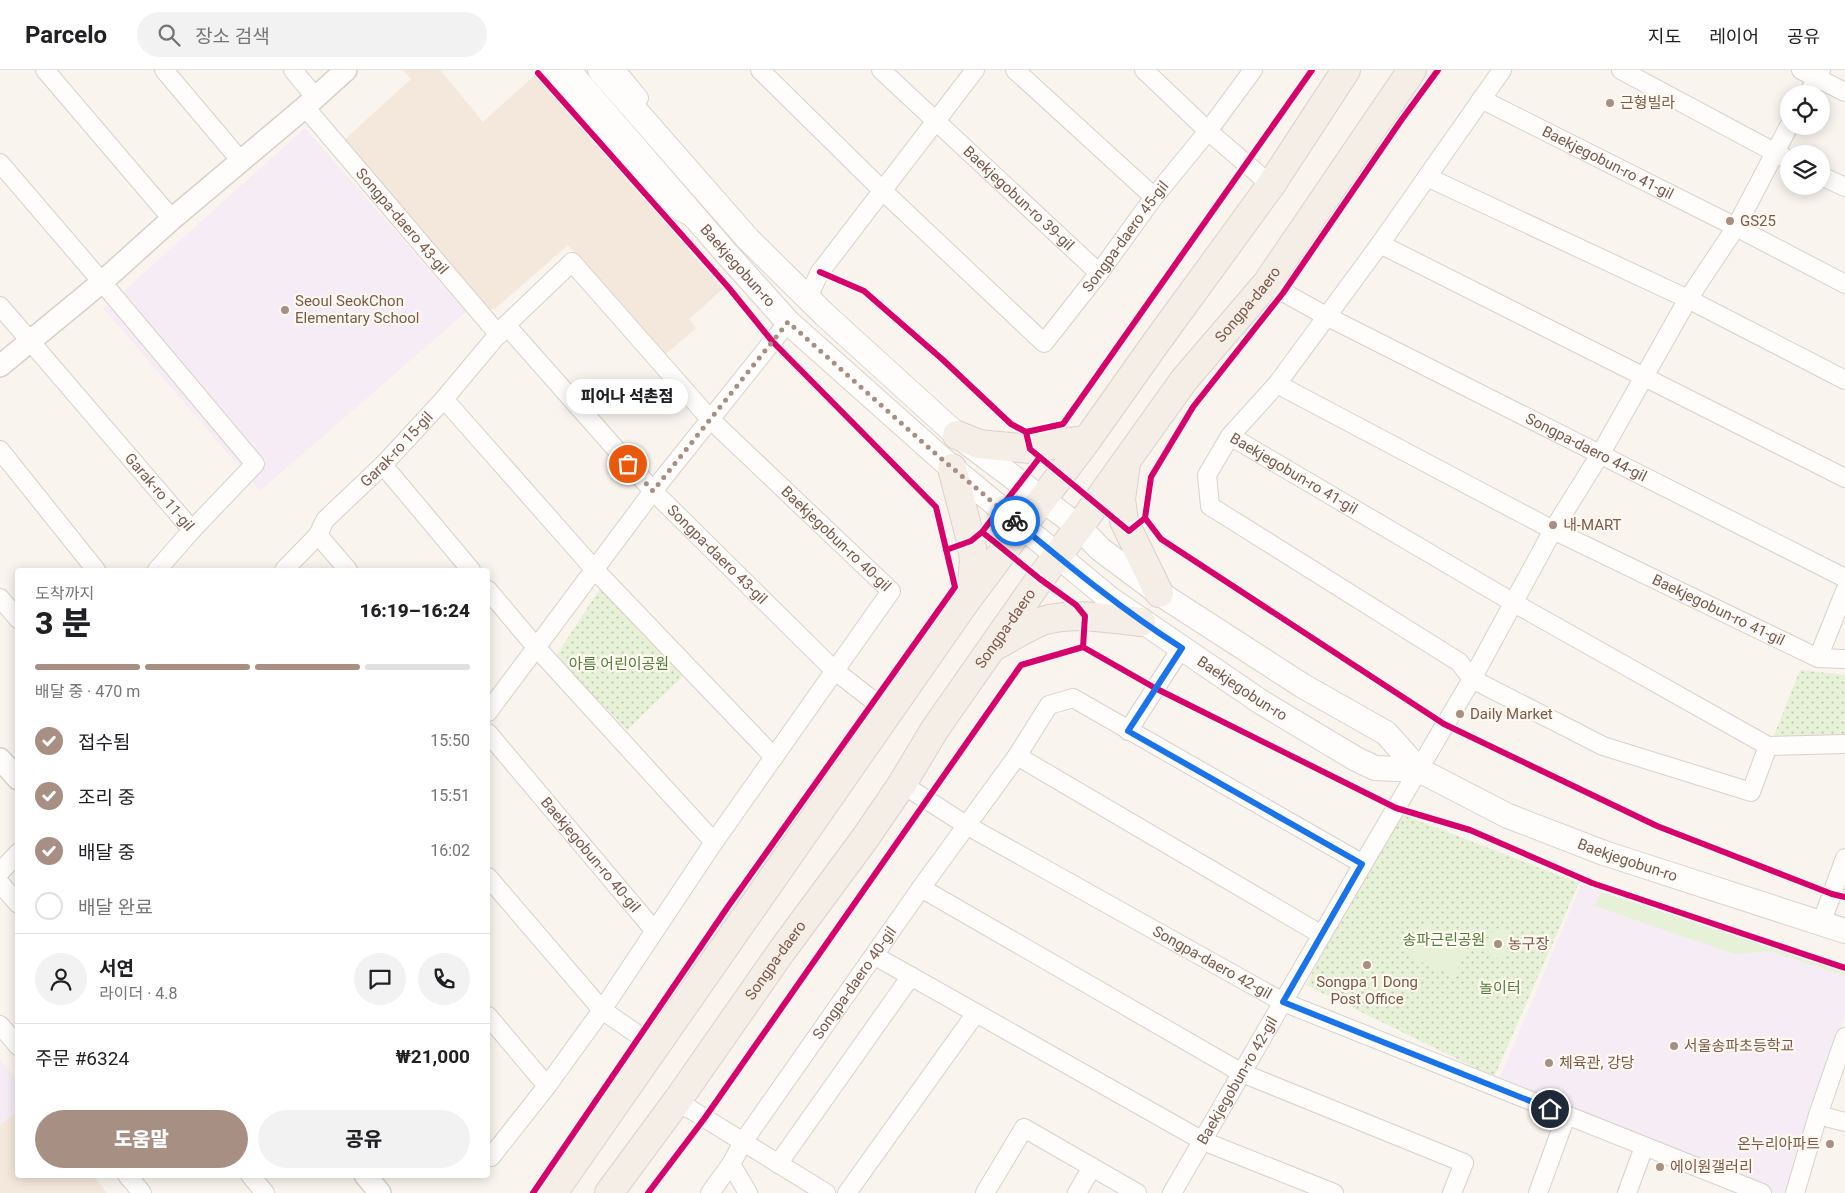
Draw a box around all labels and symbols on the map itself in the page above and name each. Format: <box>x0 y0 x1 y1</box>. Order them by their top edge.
place label: 근형빌라 <box>1620 94 1675 112</box>
marker: 근형빌라 <box>1604 97 1616 109</box>
street label: Baekjegobun-ro 41-gil <box>1539 122 1677 203</box>
street label: Baekjegobun-ro 39-gil <box>959 142 1078 254</box>
street label: Songpa-daero 43-gil <box>352 165 452 278</box>
street label: Songpa-daero 45-gil <box>1078 177 1172 296</box>
place label: GS25 <box>1740 212 1776 230</box>
marker: GS25 <box>1724 215 1736 227</box>
street label: Baekjegobun-ro <box>696 221 779 311</box>
street label: Songpa-daero <box>1211 263 1284 346</box>
place label: Seoul SeokChon Elementary School <box>295 292 419 327</box>
marker: Seoul SeokChon Elementary School <box>279 304 291 316</box>
callout: 피어나 석촌점 <box>567 379 689 414</box>
street label: Garak-ro 15-gil <box>357 408 437 491</box>
street label: Songpa-daero 44-gil <box>1522 409 1650 485</box>
street label: Baekjegobun-ro 41-gil <box>1227 429 1361 518</box>
pin <box>607 443 649 485</box>
street label: Garak-ro 11-gil <box>121 449 198 535</box>
street label: Baekjegobun-ro 40-gil <box>777 482 895 595</box>
courier <box>990 496 1040 546</box>
street label: Songpa-daero 43-gil <box>663 501 771 608</box>
place label: 내-MART <box>1563 516 1622 534</box>
marker: 내-MART <box>1547 519 1559 531</box>
street label: Baekjegobun-ro 41-gil <box>1649 570 1788 650</box>
street label: Songpa-daero <box>971 585 1039 672</box>
street label: Baekjegobun-ro <box>1194 652 1291 725</box>
park label: 아름 어린이공원 <box>569 655 669 673</box>
place label: Daily Market <box>1470 705 1553 723</box>
marker: Daily Market <box>1454 708 1466 720</box>
street label: Baekjegobun-ro 40-gil <box>537 793 644 916</box>
street label: Baekjegobun-ro <box>1575 835 1680 885</box>
street label: Songpa-daero <box>741 917 810 1004</box>
street label: Songpa-daero 42-gil <box>1150 922 1275 1003</box>
street label: Songpa-daero 40-gil <box>809 923 900 1043</box>
park label: 송파근린공원 <box>1403 931 1485 949</box>
place label: 농구장 <box>1508 935 1550 953</box>
marker: 농구장 <box>1492 938 1504 950</box>
marker: Songpa 1 Dong Post Office <box>1361 959 1373 971</box>
place label: Songpa 1 Dong Post Office <box>1316 973 1418 1008</box>
park label: 놀이터 <box>1479 979 1521 997</box>
street label: Baekjegobun-ro 42-gil <box>1193 1013 1281 1148</box>
place label: 서울송파초등학교 <box>1684 1037 1794 1055</box>
marker: 서울송파초등학교 <box>1668 1040 1680 1052</box>
place label: 체육관, 강당 <box>1559 1054 1635 1072</box>
marker: 체육관, 강당 <box>1543 1057 1555 1069</box>
pin <box>1529 1088 1571 1130</box>
place label: 온누리아파트 <box>1737 1135 1820 1153</box>
marker: 온누리아파트 <box>1824 1138 1836 1150</box>
place label: 에이원갤러리 <box>1670 1158 1753 1176</box>
marker: 에이원갤러리 <box>1654 1161 1666 1173</box>

